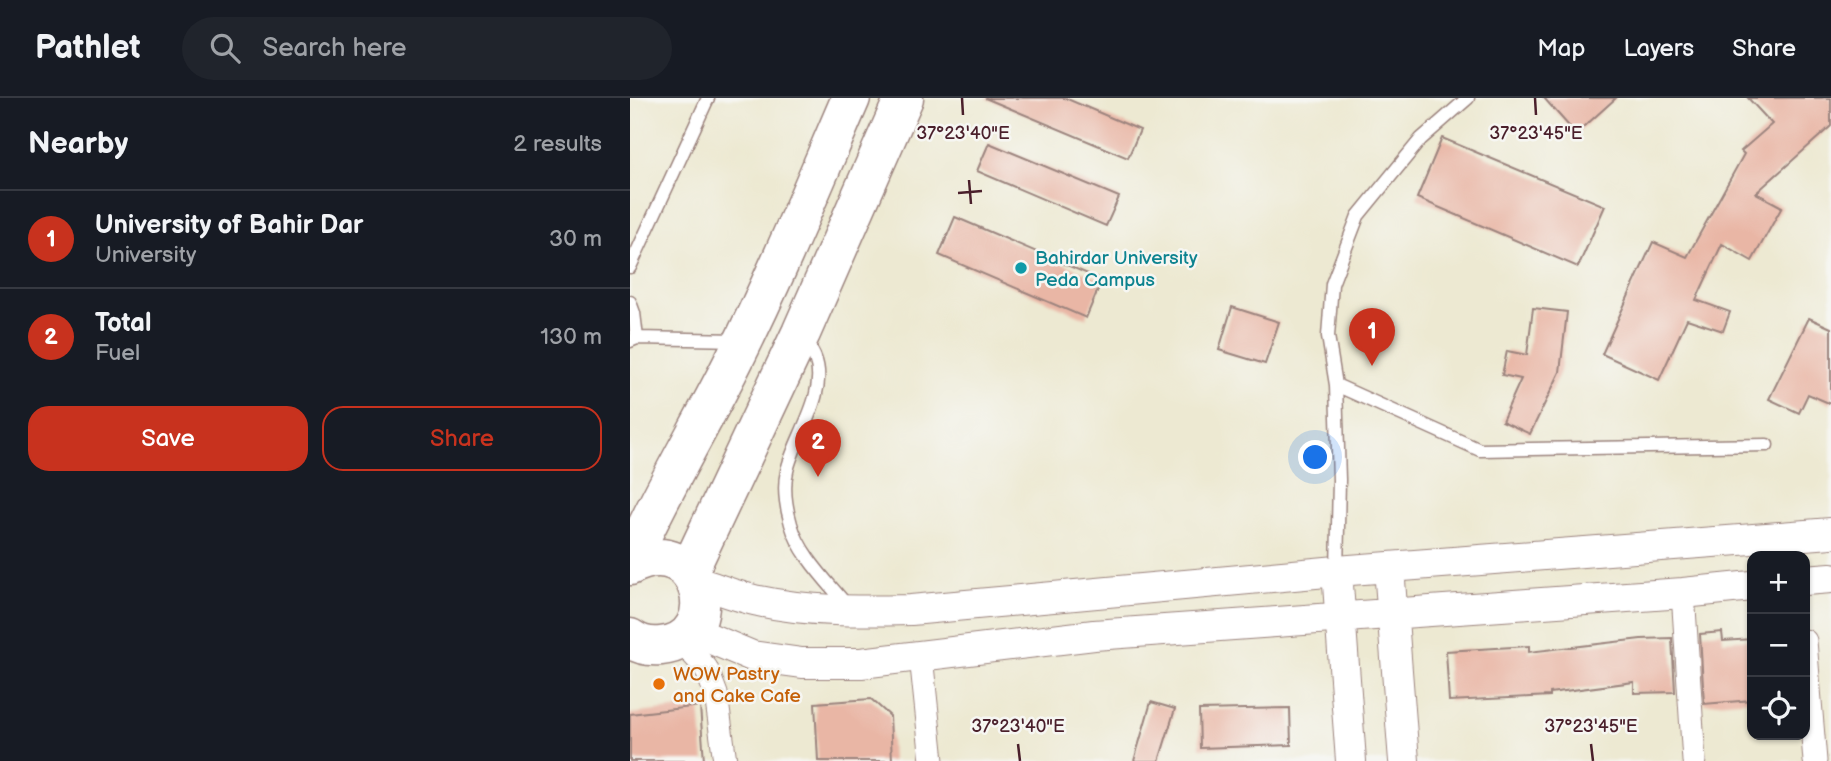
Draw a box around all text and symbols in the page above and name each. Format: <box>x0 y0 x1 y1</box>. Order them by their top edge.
search box <box>182 17 672 80</box>
text: Pathlet <box>35 28 140 68</box>
icon: search <box>206 29 244 67</box>
text: Search here <box>262 33 406 64</box>
text: Map <box>1537 34 1585 63</box>
text: Layers <box>1623 34 1694 63</box>
text: Share <box>1732 34 1796 63</box>
text: 37°23'40"E <box>916 123 1010 144</box>
text: 37°23'45"E <box>1489 123 1583 144</box>
text: Nearby <box>28 126 128 162</box>
text: 2 results <box>513 130 602 158</box>
text: University of Bahir Dar <box>95 210 363 241</box>
text: 1 <box>46 225 56 253</box>
text: 30 m <box>549 225 602 253</box>
text: University <box>95 241 196 269</box>
place label: Bahirdar University Peda Campus <box>1035 247 1198 292</box>
marker: Bahirdar University Peda Campus <box>1013 260 1029 276</box>
text: Total <box>95 308 152 339</box>
pin: 1 <box>1349 308 1395 366</box>
text: 2 <box>44 323 58 351</box>
text: 130 m <box>540 323 602 351</box>
text: Fuel <box>95 339 140 367</box>
button: Save <box>28 406 308 471</box>
button: Share <box>322 406 602 471</box>
pin: 2 <box>795 419 841 477</box>
your location <box>1298 440 1332 474</box>
map controls <box>1747 551 1810 740</box>
button: + <box>1747 551 1810 614</box>
button: − <box>1747 614 1810 677</box>
place label: WOW Pastry and Cake Cafe <box>673 663 801 708</box>
marker: WOW Pastry and Cake Cafe <box>651 676 667 692</box>
button: locate <box>1747 677 1810 740</box>
text: 37°23'40"E <box>971 716 1065 737</box>
text: 37°23'45"E <box>1544 716 1638 737</box>

